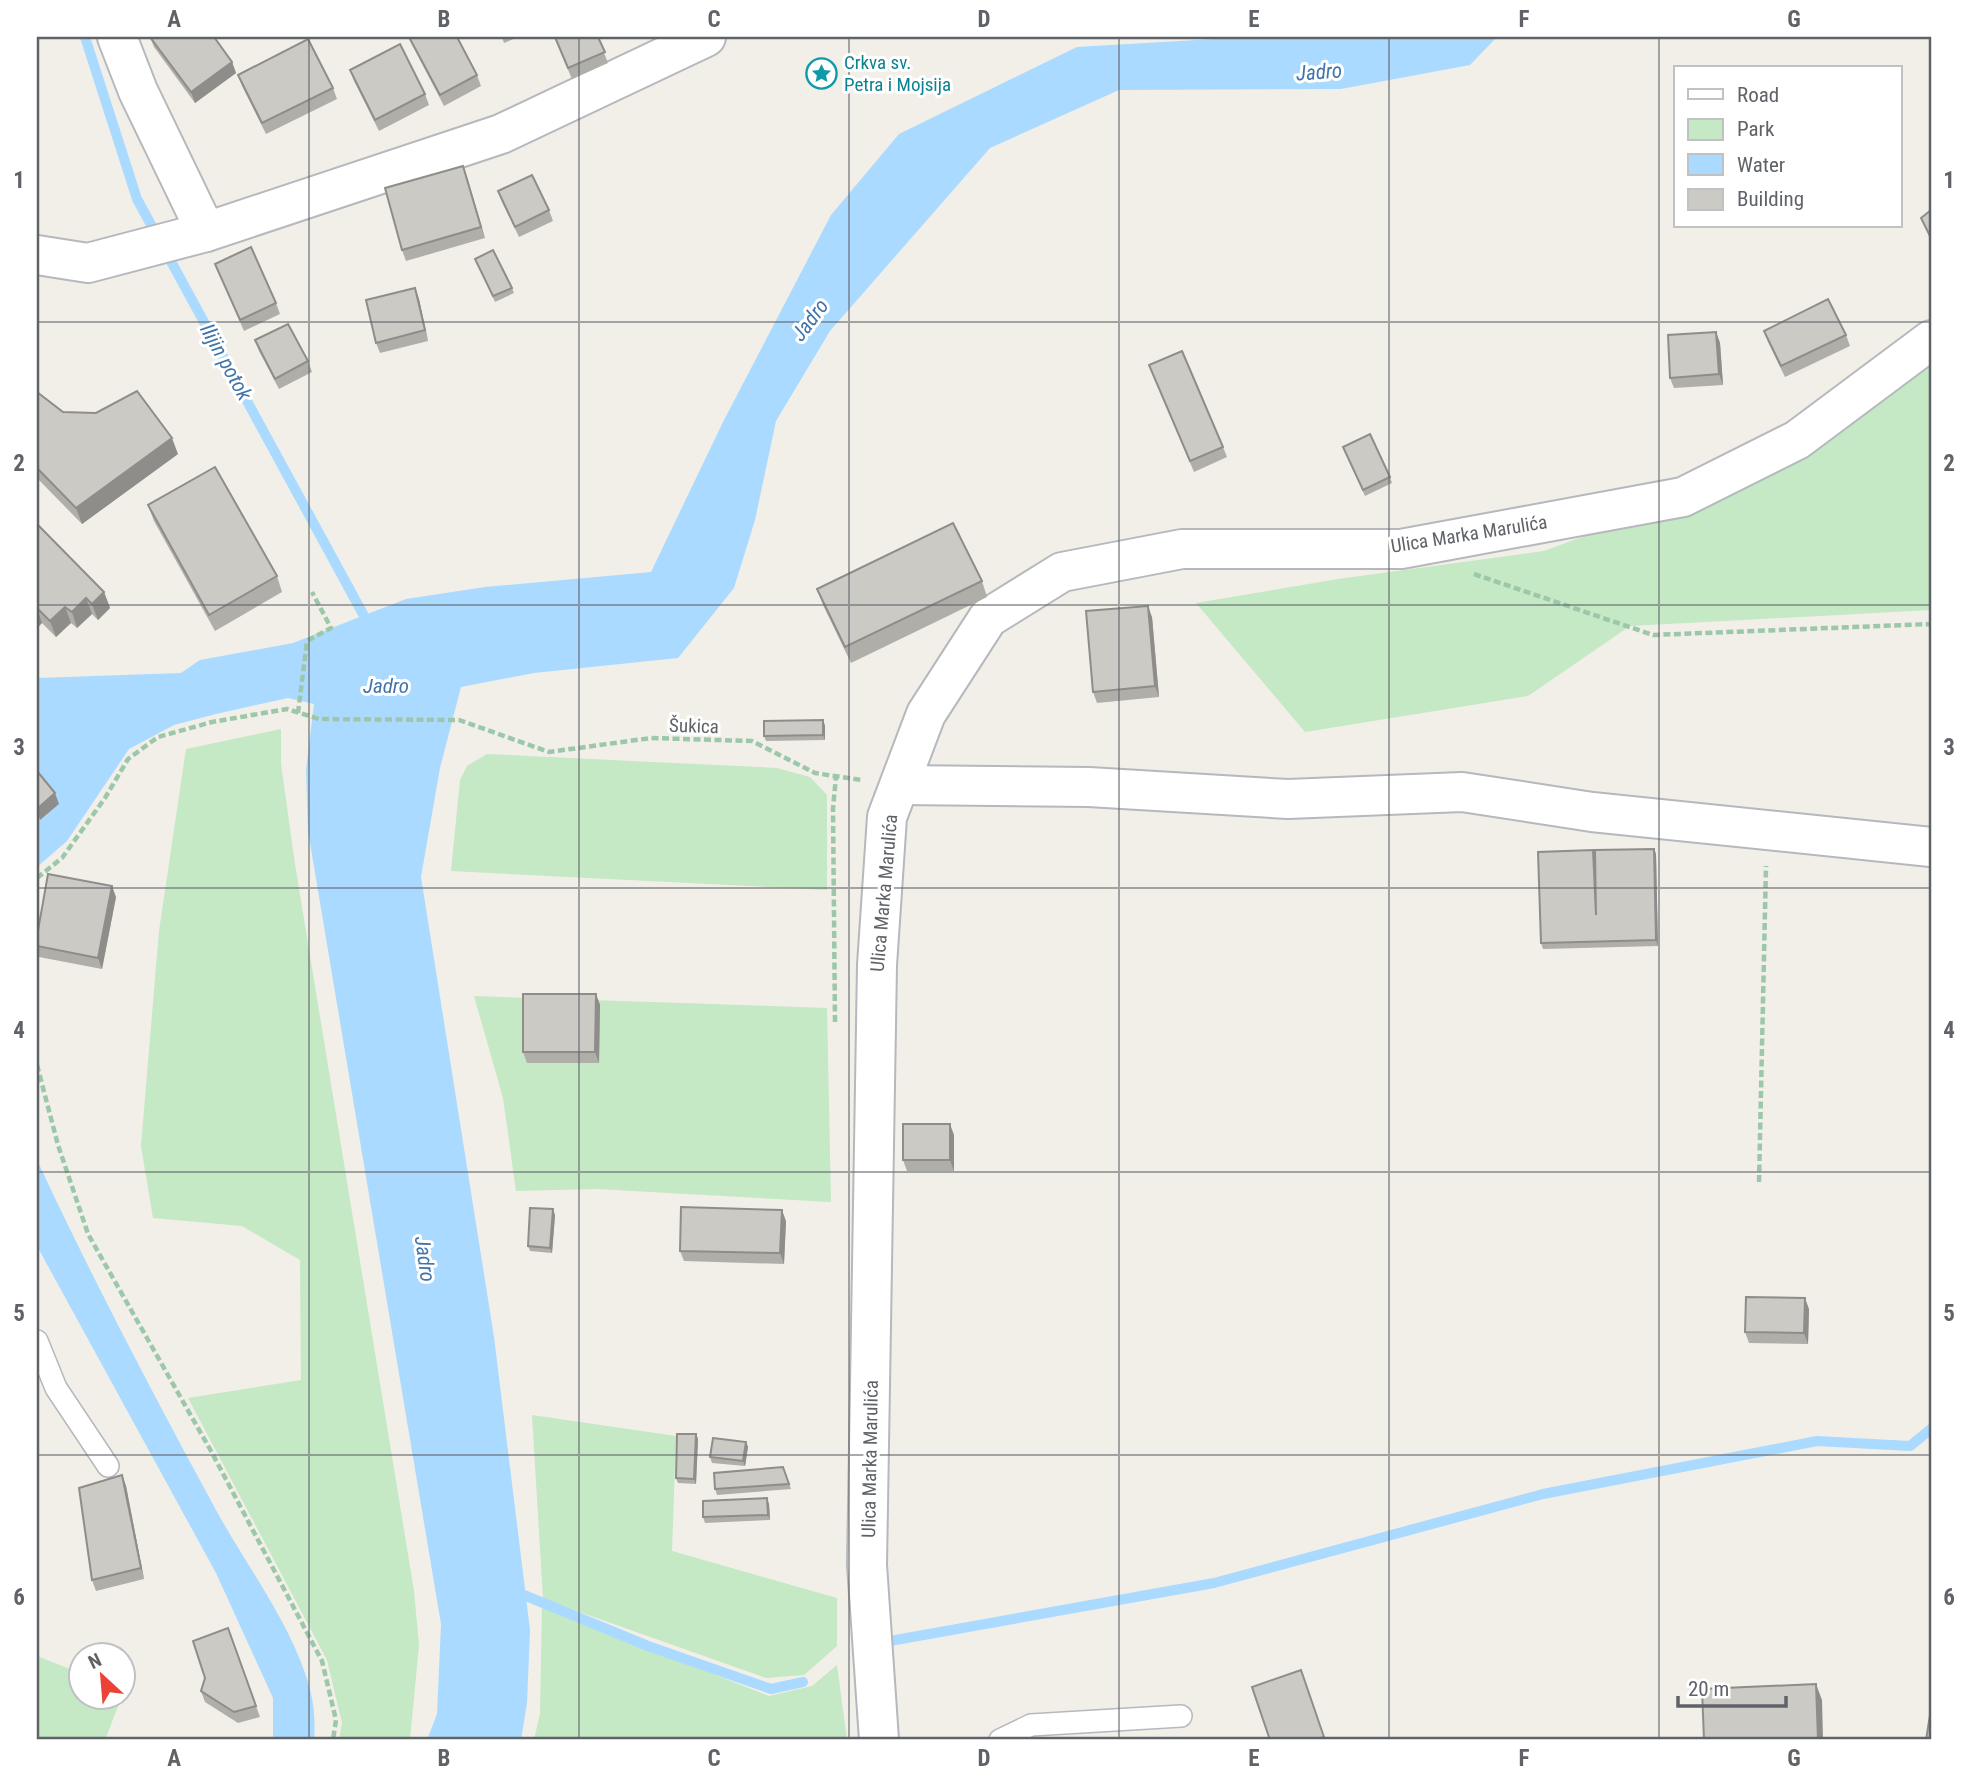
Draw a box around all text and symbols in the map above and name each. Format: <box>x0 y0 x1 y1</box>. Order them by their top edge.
text: A <box>167 6 181 33</box>
text: B <box>438 6 450 33</box>
text: C <box>707 6 721 33</box>
text: D <box>978 6 991 33</box>
text: E <box>1248 6 1260 33</box>
text: F <box>1519 6 1530 33</box>
text: G <box>1787 6 1801 33</box>
place label: Crkva sv. Petra i Mojsija <box>844 51 951 96</box>
place icon: Crkva sv. Petra i Mojsija <box>804 56 838 90</box>
water label: Jadro <box>1295 58 1343 86</box>
legend <box>1674 66 1902 228</box>
text: Road <box>1737 83 1779 107</box>
text: Park <box>1737 117 1775 141</box>
text: Water <box>1737 153 1785 177</box>
text: 1 <box>13 167 25 194</box>
text: 1 <box>1943 167 1955 194</box>
text: Building <box>1737 187 1804 211</box>
water label: Jadro <box>787 294 833 346</box>
water label: Ilijin potok <box>195 320 257 405</box>
text: 2 <box>13 450 25 477</box>
text: 2 <box>1943 450 1955 477</box>
street label: Ulica Marka Marulića <box>1389 510 1549 558</box>
water label: Jadro <box>363 674 409 698</box>
street label: Šukica <box>669 714 719 738</box>
text: 3 <box>13 734 25 761</box>
text: 3 <box>1943 734 1955 761</box>
street label: Ulica Marka Marulića <box>866 813 902 973</box>
text: 4 <box>13 1017 25 1044</box>
text: 4 <box>1943 1017 1955 1044</box>
water label: Jadro <box>410 1235 440 1283</box>
text: 5 <box>13 1300 25 1327</box>
text: 5 <box>1943 1300 1955 1327</box>
street label: Ulica Marka Marulića <box>857 1380 883 1538</box>
text: 6 <box>13 1584 25 1611</box>
text: 6 <box>1943 1584 1955 1611</box>
north arrow <box>66 1640 136 1710</box>
text: N <box>84 1648 105 1674</box>
scale bar <box>1678 1665 1786 1709</box>
text: 20 m <box>1688 1677 1729 1701</box>
text: A <box>167 1745 181 1772</box>
text: B <box>438 1745 450 1772</box>
text: C <box>707 1745 721 1772</box>
text: D <box>978 1745 991 1772</box>
text: E <box>1248 1745 1260 1772</box>
text: F <box>1519 1745 1530 1772</box>
text: G <box>1787 1745 1801 1772</box>

